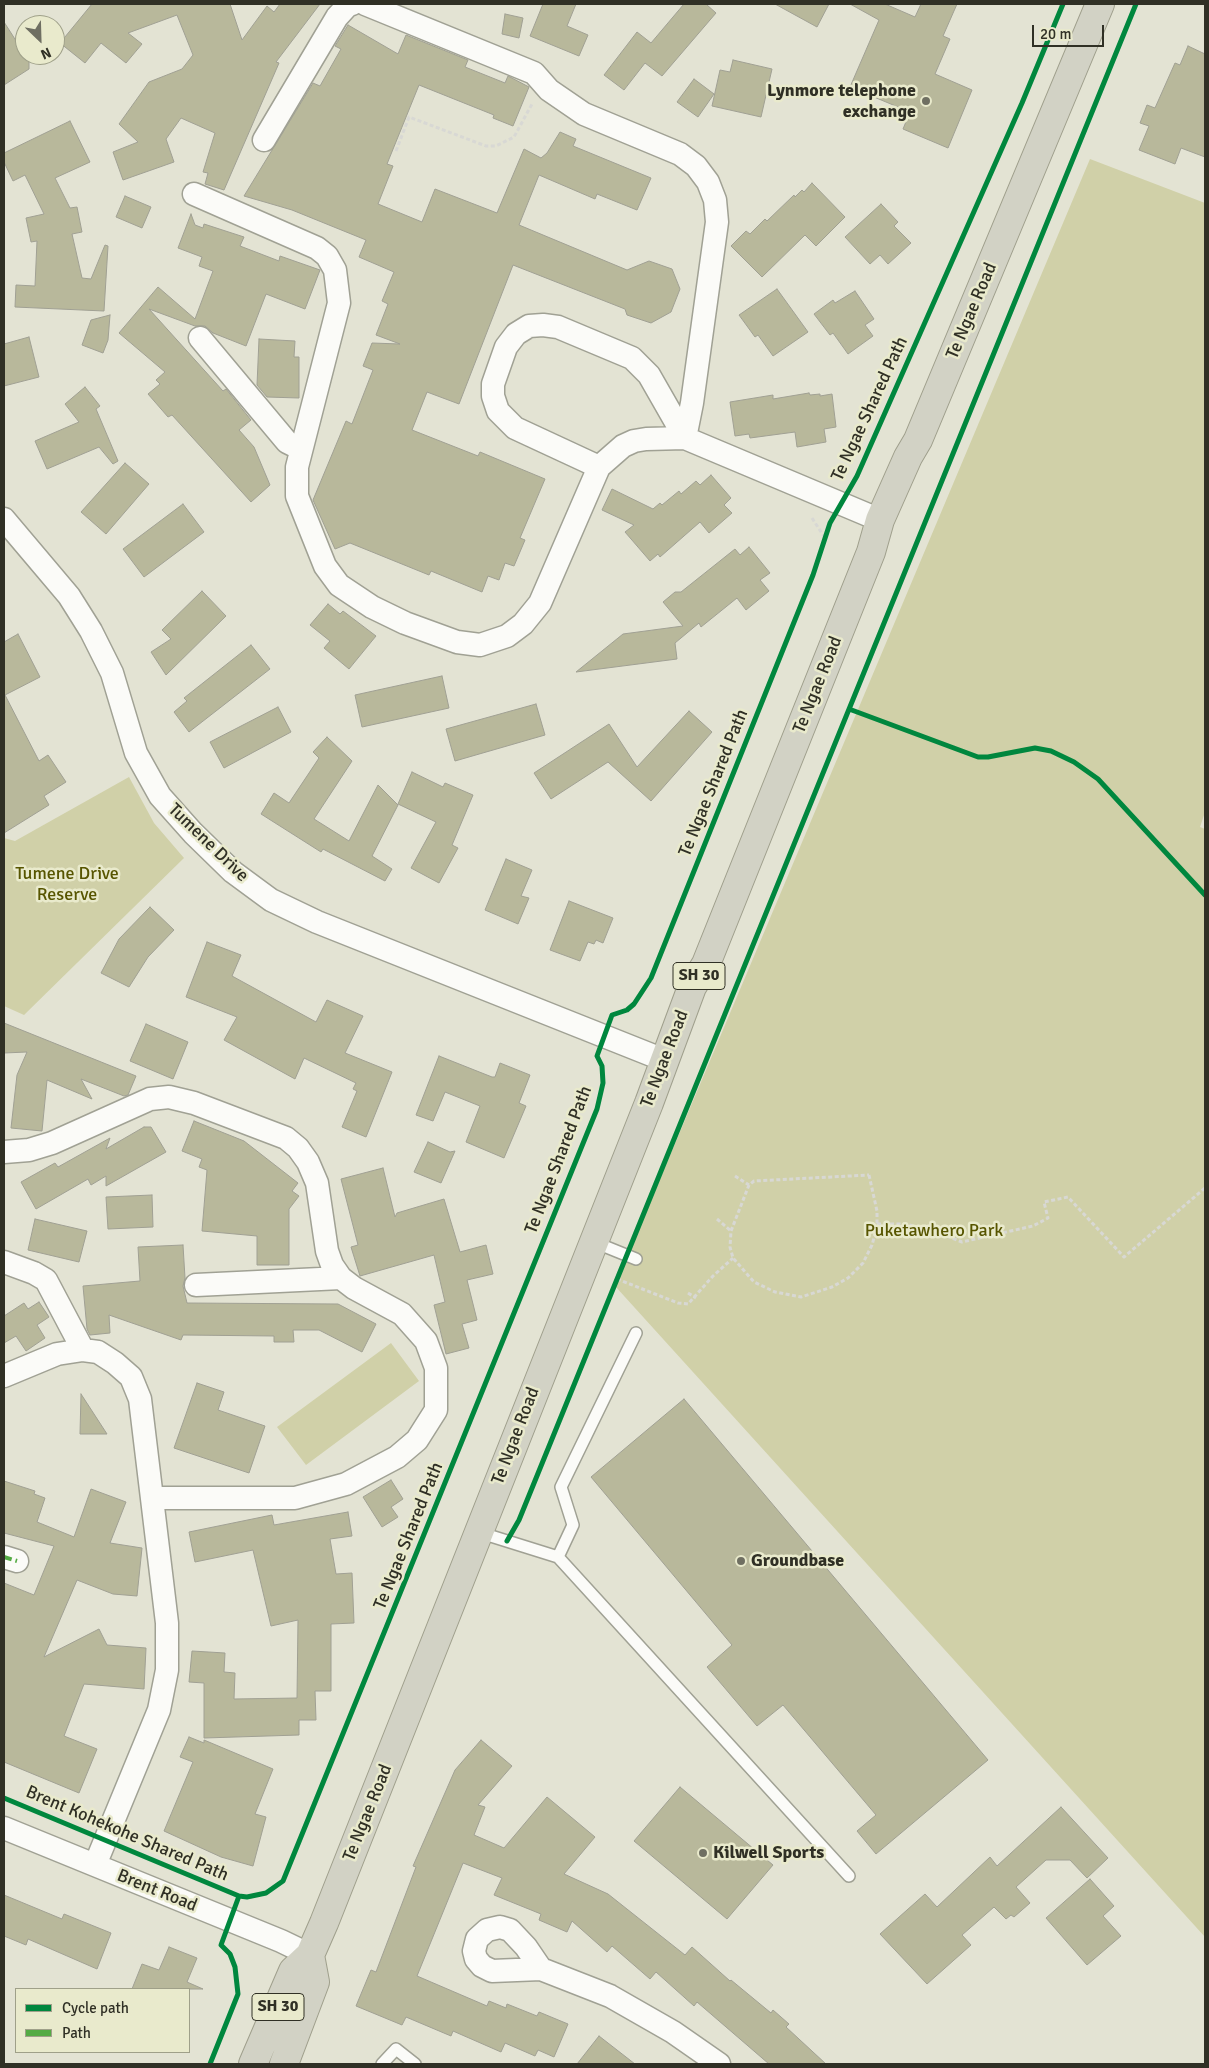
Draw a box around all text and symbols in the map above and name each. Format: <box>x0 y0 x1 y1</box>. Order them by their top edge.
north arrow <box>15 15 65 65</box>
scale bar <box>1034 15 1106 47</box>
text: 20 m <box>1040 25 1071 43</box>
text: N <box>38 43 54 63</box>
place label: Lynmore telephone exchange <box>767 80 916 122</box>
marker: Lynmore telephone exchange <box>920 95 932 107</box>
street label: Te Ngae Road <box>942 260 1002 362</box>
street label: Te Ngae Shared Path <box>827 333 913 485</box>
street label: Te Ngae Road <box>789 633 847 737</box>
street label: Te Ngae Shared Path <box>675 706 753 860</box>
street label: Tumene Drive <box>163 799 253 887</box>
park label: Tumene Drive Reserve <box>15 863 119 906</box>
road number: SH 30 <box>673 962 725 989</box>
street label: Te Ngae Road <box>637 1007 693 1111</box>
street label: Te Ngae Shared Path <box>521 1083 597 1237</box>
park label: Puketawhero Park <box>865 1220 1003 1242</box>
street label: Te Ngae Road <box>488 1384 544 1488</box>
street label: Te Ngae Shared Path <box>370 1459 448 1613</box>
place label: Groundbase <box>751 1550 844 1572</box>
marker: Groundbase <box>735 1555 747 1567</box>
street label: Te Ngae Road <box>339 1761 397 1865</box>
street label: Brent Kohekohe Shared Path <box>22 1781 232 1887</box>
place label: Kilwell Sports <box>713 1842 824 1864</box>
marker: Kilwell Sports <box>697 1847 709 1859</box>
street label: Brent Road <box>114 1865 200 1917</box>
legend <box>15 1988 190 2053</box>
road number: SH 30 <box>252 1994 304 2020</box>
text: Cycle path <box>62 1999 129 2017</box>
text: Path <box>62 2024 91 2042</box>

